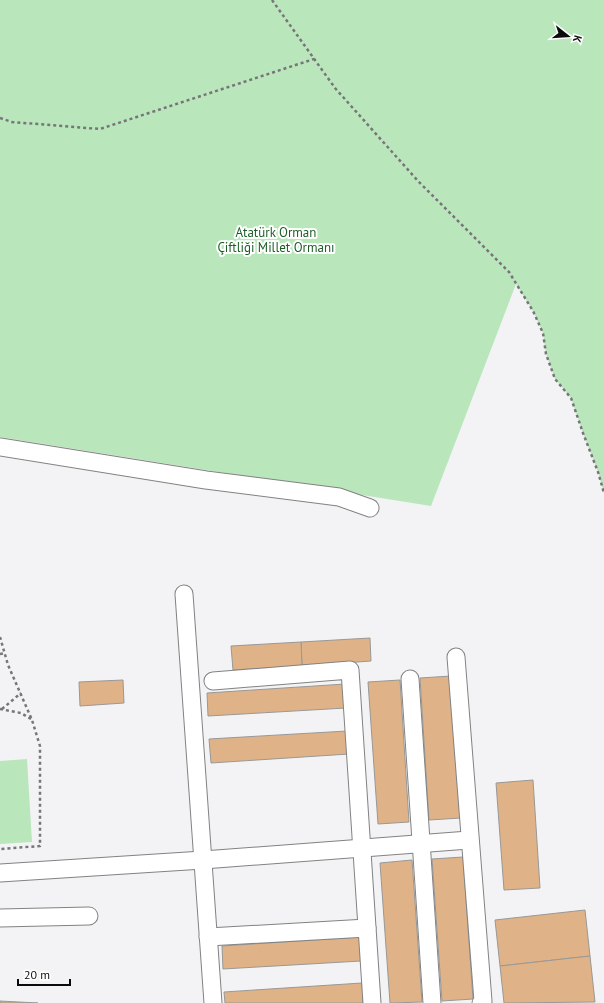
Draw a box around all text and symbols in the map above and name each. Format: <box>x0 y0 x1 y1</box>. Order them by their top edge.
north arrow <box>548 16 588 56</box>
text: K <box>570 34 585 44</box>
park label: Atatürk Orman Çiftliği Millet Ormanı <box>217 224 335 256</box>
scale bar <box>18 961 70 987</box>
text: 20 m <box>24 967 50 982</box>

